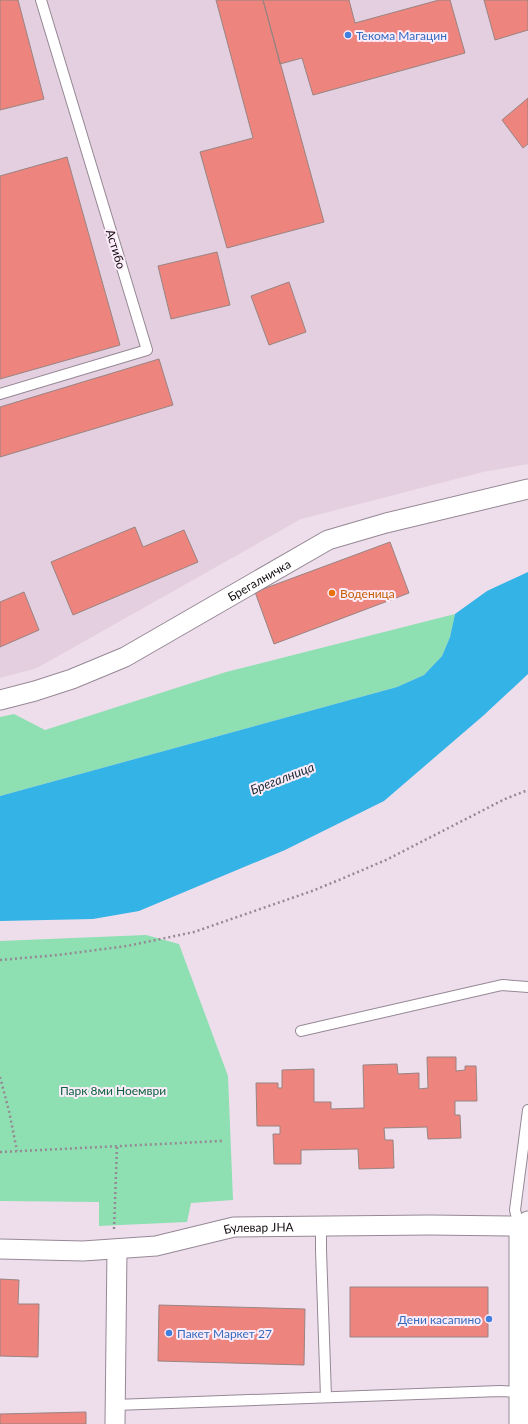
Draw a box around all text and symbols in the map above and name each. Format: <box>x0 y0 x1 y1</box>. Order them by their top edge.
place label: Текома Магацин <box>356 28 447 43</box>
marker: Текома Магацин <box>343 30 353 40</box>
street label: Астибо <box>103 227 129 271</box>
street label: Брегалничка <box>225 556 293 604</box>
place label: Воденица <box>340 586 395 601</box>
marker: Воденица <box>327 588 337 598</box>
water label: Брегалница <box>248 758 317 798</box>
park label: Парк 8ми Ноември <box>60 1083 166 1098</box>
street label: Булевар ЈНА <box>222 1219 295 1237</box>
place label: Дени касапино <box>398 1312 481 1327</box>
marker: Дени касапино <box>484 1314 494 1324</box>
place label: Пакет Маркет 27 <box>177 1326 272 1341</box>
marker: Пакет Маркет 27 <box>164 1328 174 1338</box>

